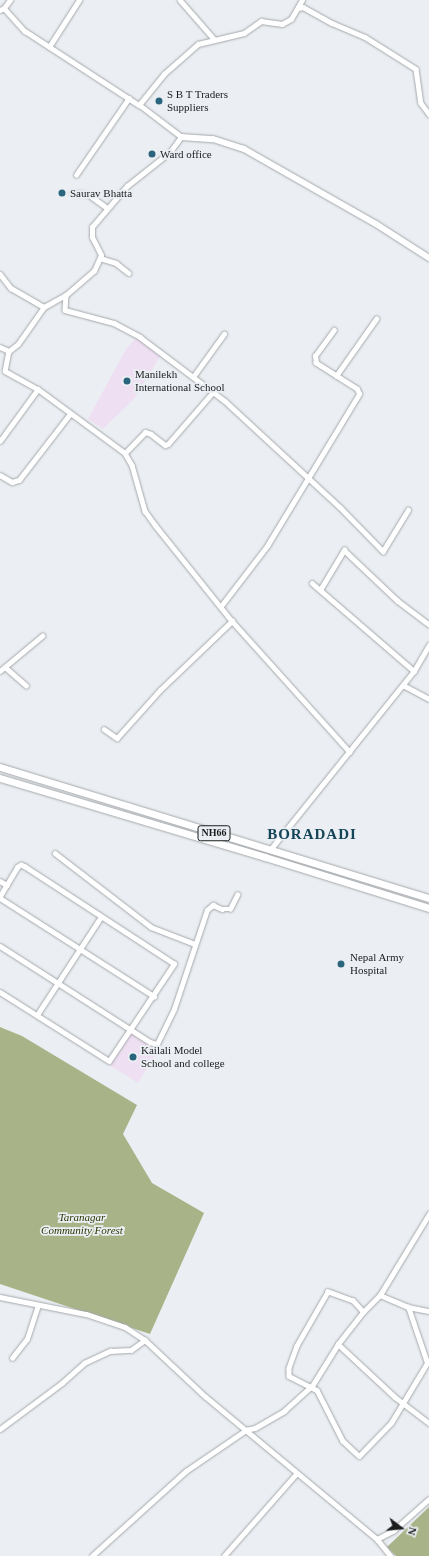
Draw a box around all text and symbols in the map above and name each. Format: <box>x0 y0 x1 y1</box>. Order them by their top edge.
place label: S B T Traders Suppliers <box>167 88 229 114</box>
marker: S B T Traders Suppliers <box>154 96 164 106</box>
place label: Ward office <box>160 147 212 161</box>
marker: Ward office <box>147 149 157 159</box>
place label: Saurav Bhatta <box>70 186 132 200</box>
marker: Saurav Bhatta <box>57 188 67 198</box>
place label: Manilekh International School <box>135 368 225 394</box>
marker: Manilekh International School <box>122 376 132 386</box>
road number: NH66 <box>197 825 231 841</box>
district label: BORADADI <box>267 826 357 844</box>
place label: Nepal Army Hospital <box>350 951 405 977</box>
marker: Nepal Army Hospital <box>335 958 347 970</box>
place label: Kailali Model School and college <box>141 1044 225 1070</box>
marker: Kailali Model School and college <box>128 1052 138 1062</box>
park label: Taranagar Community Forest <box>41 1211 123 1237</box>
north arrow <box>381 1508 421 1548</box>
text: N <box>406 1526 419 1537</box>

